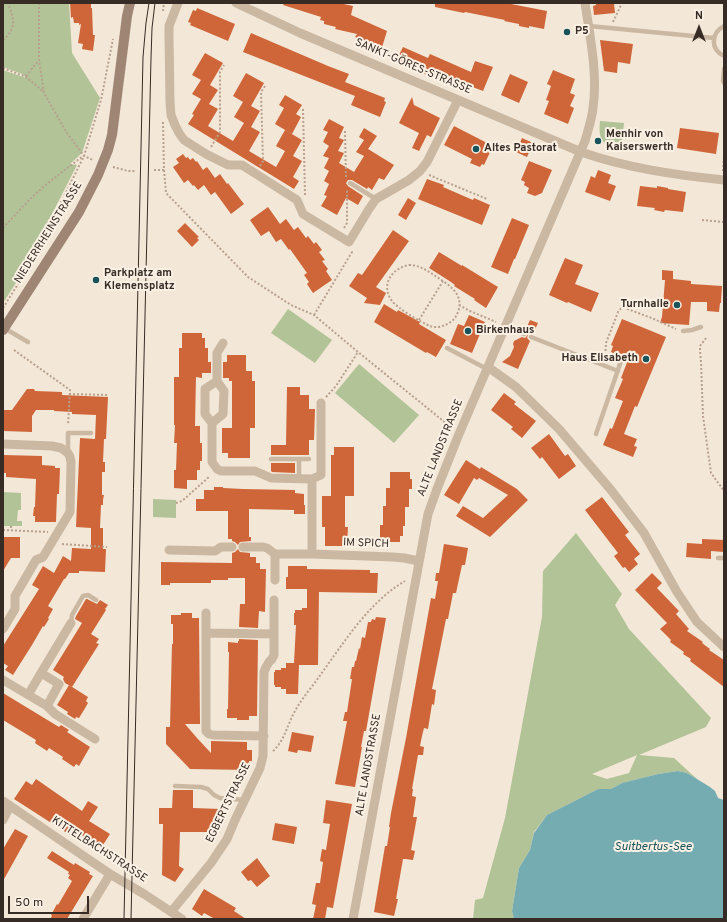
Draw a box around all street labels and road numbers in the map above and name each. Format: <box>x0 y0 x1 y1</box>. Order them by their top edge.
street label: SANKT-GÖRES-STRASSE <box>353 36 473 98</box>
street label: NIEDERRHEINSTRASSE <box>12 180 86 286</box>
street label: ALTE LANDSTRASSE <box>415 397 467 499</box>
street label: IM SPICH <box>343 537 389 551</box>
street label: ALTE LANDSTRASSE <box>353 713 385 817</box>
street label: EGBERTSTRASSE <box>204 761 254 845</box>
street label: KITTELBACHSTRASSE <box>49 814 149 886</box>

